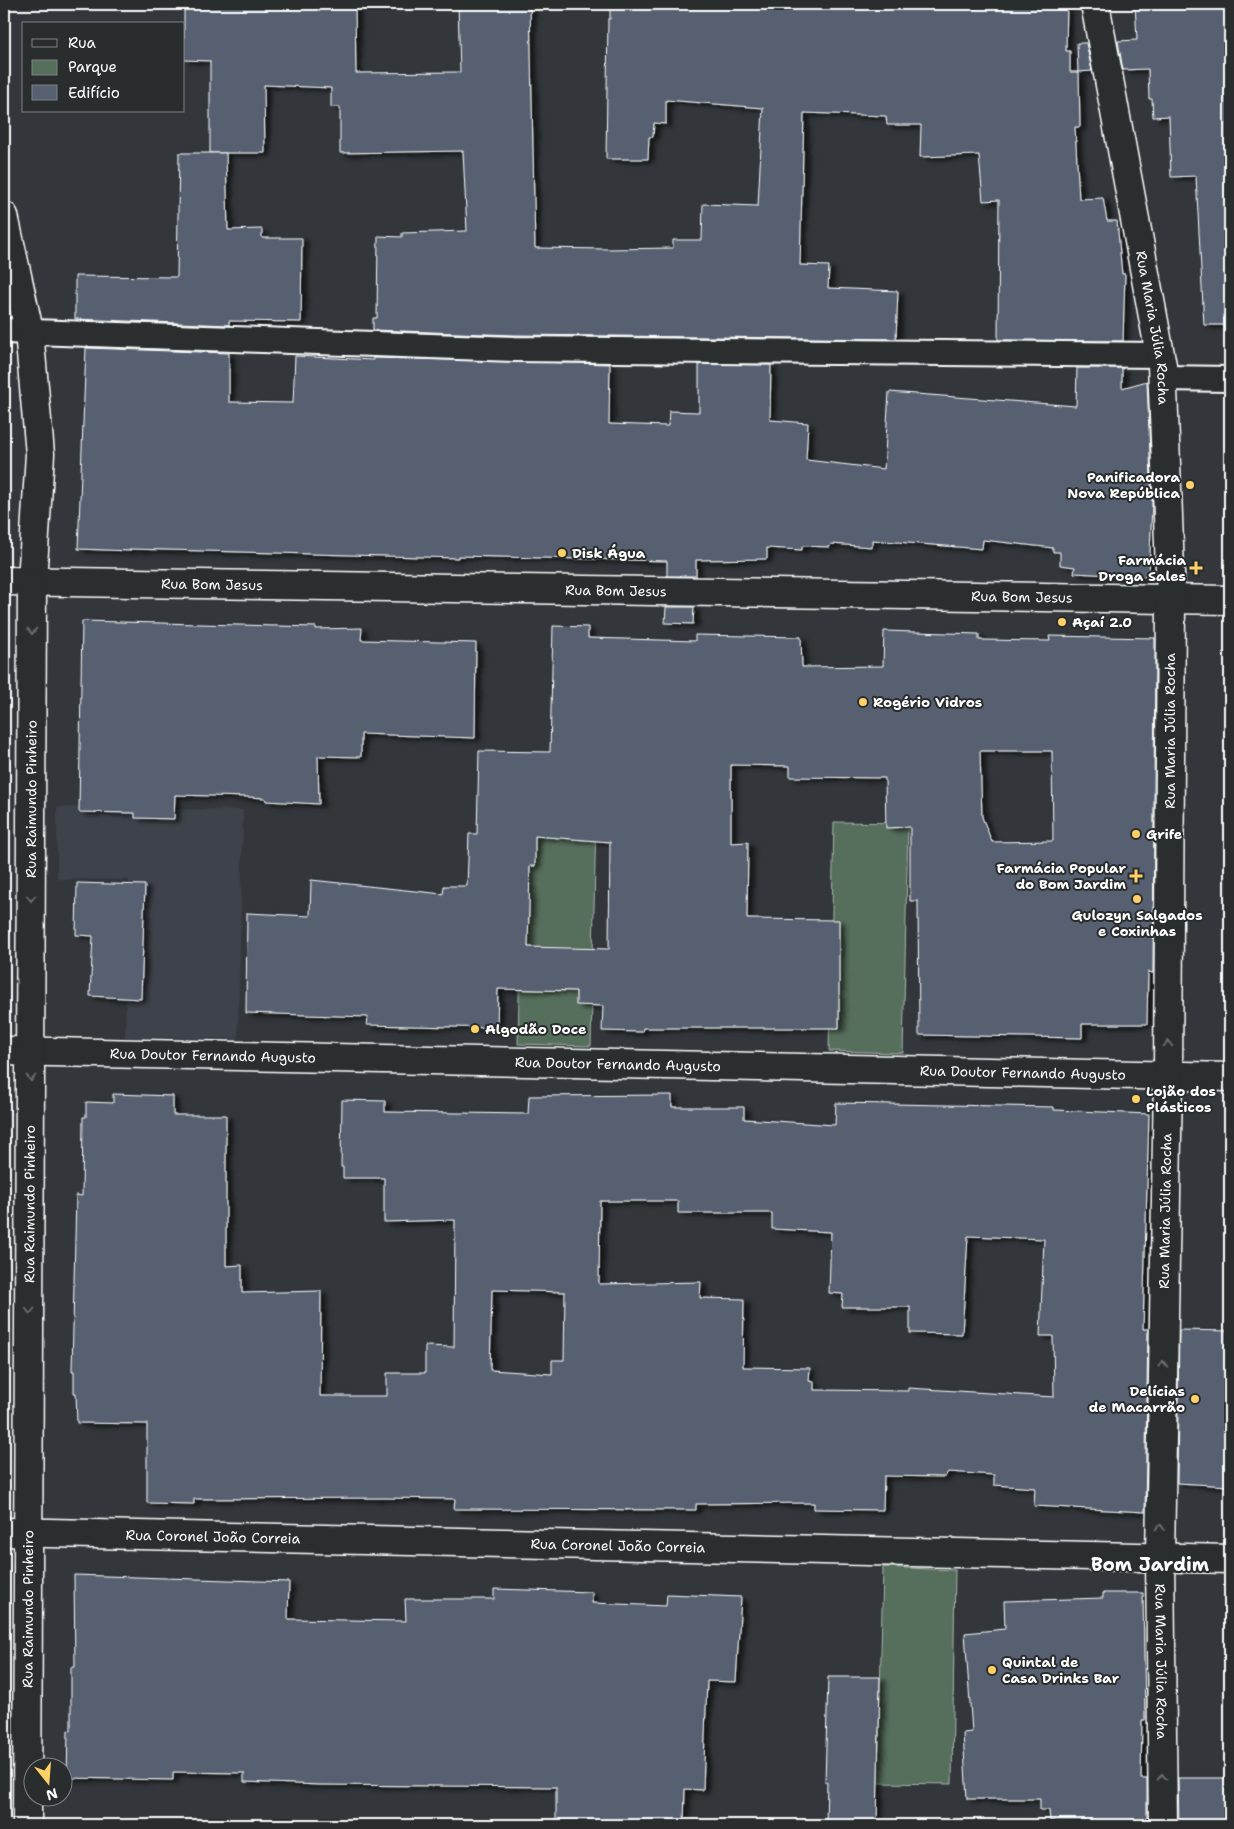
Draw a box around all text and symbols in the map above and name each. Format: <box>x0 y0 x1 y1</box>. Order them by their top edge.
legend <box>22 22 185 112</box>
text: Rua <box>68 33 97 53</box>
text: Parque <box>68 57 117 77</box>
text: Edifício <box>68 83 120 103</box>
street label: Rua Maria Júlia Rocha <box>1132 249 1173 405</box>
place label: Panificadora Nova República <box>1067 468 1180 502</box>
marker: Panificadora Nova República <box>1184 479 1196 491</box>
place label: Disk Água <box>572 544 646 562</box>
marker: Disk Água <box>556 547 568 559</box>
place label: Farmácia Droga Sales <box>1098 551 1186 585</box>
marker: Farmácia Droga Sales <box>1190 562 1202 574</box>
street label: Rua Bom Jesus <box>161 574 263 594</box>
street label: Rua Bom Jesus <box>565 581 667 600</box>
street label: Rua Bom Jesus <box>971 587 1073 607</box>
place label: Açaí 2.0 <box>1072 613 1132 631</box>
marker: Açaí 2.0 <box>1056 616 1068 628</box>
one-way arrow <box>27 628 37 635</box>
street label: Rua Maria Júlia Rocha <box>1161 653 1179 809</box>
place label: Rogério Vidros <box>873 693 982 711</box>
marker: Rogério Vidros <box>857 696 869 708</box>
street label: Rua Raimundo Pinheiro <box>22 720 40 878</box>
place label: Grife <box>1146 825 1182 843</box>
marker: Grife <box>1130 828 1142 840</box>
place label: Farmácia Popular do Bom Jardim <box>997 859 1126 893</box>
marker: Farmácia Popular do Bom Jardim <box>1130 870 1142 882</box>
marker: Gulozyn Salgados e Coxinhas <box>1131 893 1143 905</box>
one-way arrow <box>26 895 36 903</box>
place label: Gulozyn Salgados e Coxinhas <box>1071 906 1203 940</box>
place label: Algodão Doce <box>485 1020 586 1038</box>
marker: Algodão Doce <box>469 1023 481 1035</box>
one-way arrow <box>1163 1040 1173 1048</box>
street label: Rua Doutor Fernando Augusto <box>110 1044 316 1067</box>
street label: Rua Doutor Fernando Augusto <box>515 1053 721 1075</box>
street label: Rua Doutor Fernando Augusto <box>920 1061 1126 1084</box>
one-way arrow <box>26 1075 36 1083</box>
place label: Lojão dos Plásticos <box>1146 1082 1216 1116</box>
marker: Lojão dos Plásticos <box>1130 1093 1142 1105</box>
street label: Rua Raimundo Pinheiro <box>20 1125 39 1283</box>
street label: Rua Maria Júlia Rocha <box>1155 1133 1175 1289</box>
one-way arrow <box>25 1308 35 1315</box>
one-way arrow <box>1158 1360 1168 1368</box>
place label: Delícias de Macarrão <box>1089 1382 1185 1416</box>
marker: Delícias de Macarrão <box>1189 1393 1201 1405</box>
one-way arrow <box>1155 1522 1165 1530</box>
street label: Rua Coronel João Correia <box>125 1526 301 1548</box>
street label: Rua Raimundo Pinheiro <box>19 1530 37 1688</box>
street label: Rua Coronel João Correia <box>530 1535 706 1556</box>
district label: Bom Jardim <box>1091 1552 1209 1577</box>
street label: Rua Maria Júlia Rocha <box>1151 1584 1171 1740</box>
place label: Quintal de Casa Drinks Bar <box>1002 1653 1120 1687</box>
marker: Quintal de Casa Drinks Bar <box>986 1664 998 1676</box>
north arrow <box>22 1756 72 1806</box>
one-way arrow <box>1157 1772 1167 1780</box>
text: N <box>44 1784 60 1805</box>

